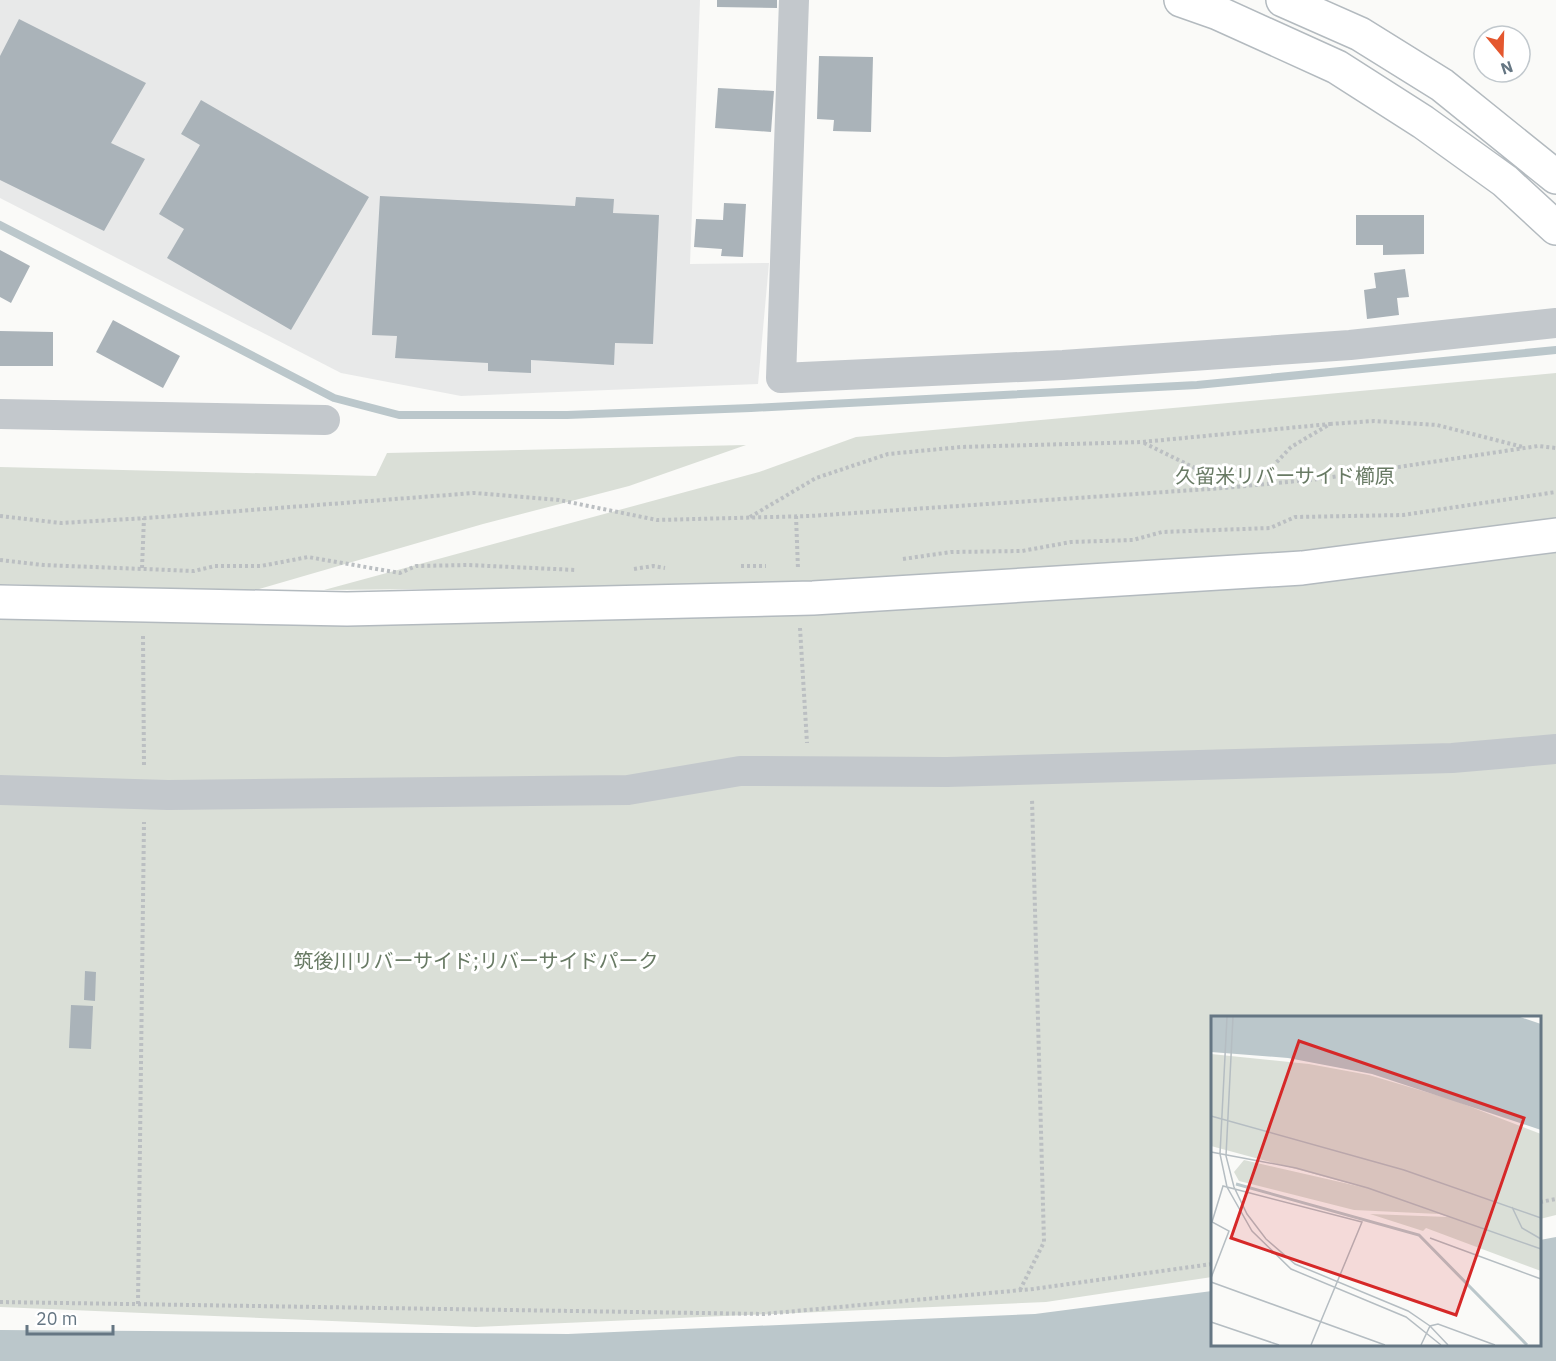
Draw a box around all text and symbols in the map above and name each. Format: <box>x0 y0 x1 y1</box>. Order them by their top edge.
north arrow <box>1472 24 1532 84</box>
text: N <box>1498 57 1516 80</box>
park label: 久留米リバーサイド櫛原 <box>1175 462 1395 489</box>
park label: 筑後川リバーサイド;リバーサイドパーク <box>293 947 659 974</box>
inset map <box>1211 1016 1541 1346</box>
scale bar <box>27 1298 112 1336</box>
text: 20 m <box>36 1307 78 1330</box>

